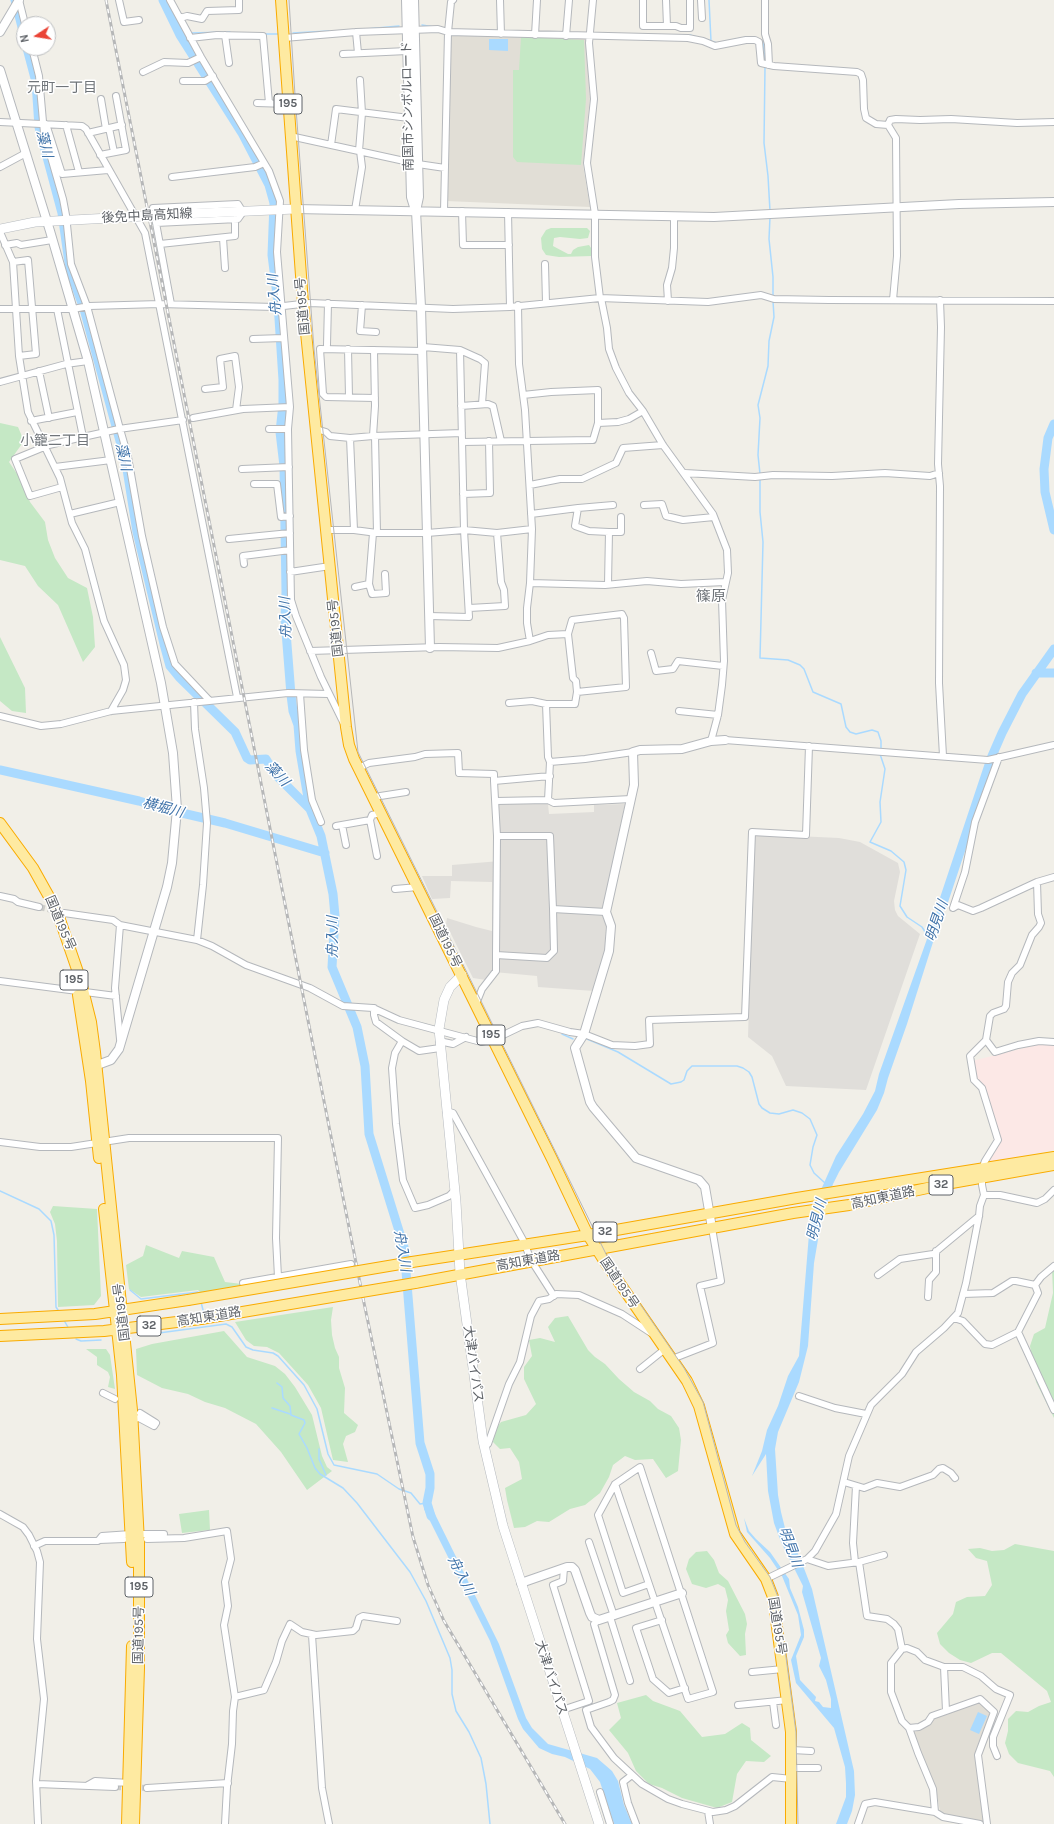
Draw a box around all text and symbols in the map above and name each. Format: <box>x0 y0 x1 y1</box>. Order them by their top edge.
north arrow <box>16 16 56 56</box>
text: N <box>18 33 32 44</box>
street label: 南国市シンボルロード <box>399 41 417 171</box>
district label: 元町一丁目 <box>27 80 97 96</box>
road number: 195 <box>274 94 302 114</box>
water label: 藻川 <box>32 128 56 160</box>
street label: 後免中島高知線 <box>101 206 193 226</box>
water label: 舟入川 <box>265 273 285 317</box>
street label: 国道195号 <box>293 276 313 336</box>
district label: 小籠二丁目 <box>20 433 90 449</box>
water label: 藻川 <box>112 441 134 473</box>
district label: 篠原 <box>696 588 726 606</box>
water label: 舟入川 <box>277 597 295 639</box>
street label: 国道195号 <box>325 598 347 658</box>
water label: 藻川 <box>261 758 293 790</box>
water label: 横堀川 <box>141 794 185 822</box>
street label: 国道195号 <box>41 893 79 953</box>
water label: 明見川 <box>922 898 952 944</box>
street label: 国道195号 <box>425 911 465 971</box>
water label: 舟入川 <box>325 916 341 958</box>
road number: 195 <box>60 970 88 990</box>
road number: 195 <box>477 1025 505 1045</box>
road number: 32 <box>929 1175 953 1195</box>
street label: 高知東道路 <box>850 1184 916 1212</box>
water label: 明見川 <box>804 1198 830 1242</box>
road number: 32 <box>593 1222 617 1242</box>
water label: 舟入川 <box>390 1229 414 1273</box>
street label: 高知東道路 <box>495 1248 561 1274</box>
street label: 国道195号 <box>596 1255 642 1311</box>
street label: 国道195号 <box>111 1282 133 1342</box>
street label: 高知東道路 <box>176 1304 242 1330</box>
road number: 32 <box>137 1316 161 1336</box>
street label: 大津バイパス <box>460 1324 486 1404</box>
water label: 明見川 <box>775 1524 805 1570</box>
water label: 舟入川 <box>444 1553 478 1599</box>
road number: 195 <box>125 1577 153 1597</box>
street label: 国道195号 <box>765 1596 789 1656</box>
street label: 国道195号 <box>131 1606 147 1664</box>
street label: 大津バイパス <box>532 1638 570 1718</box>

